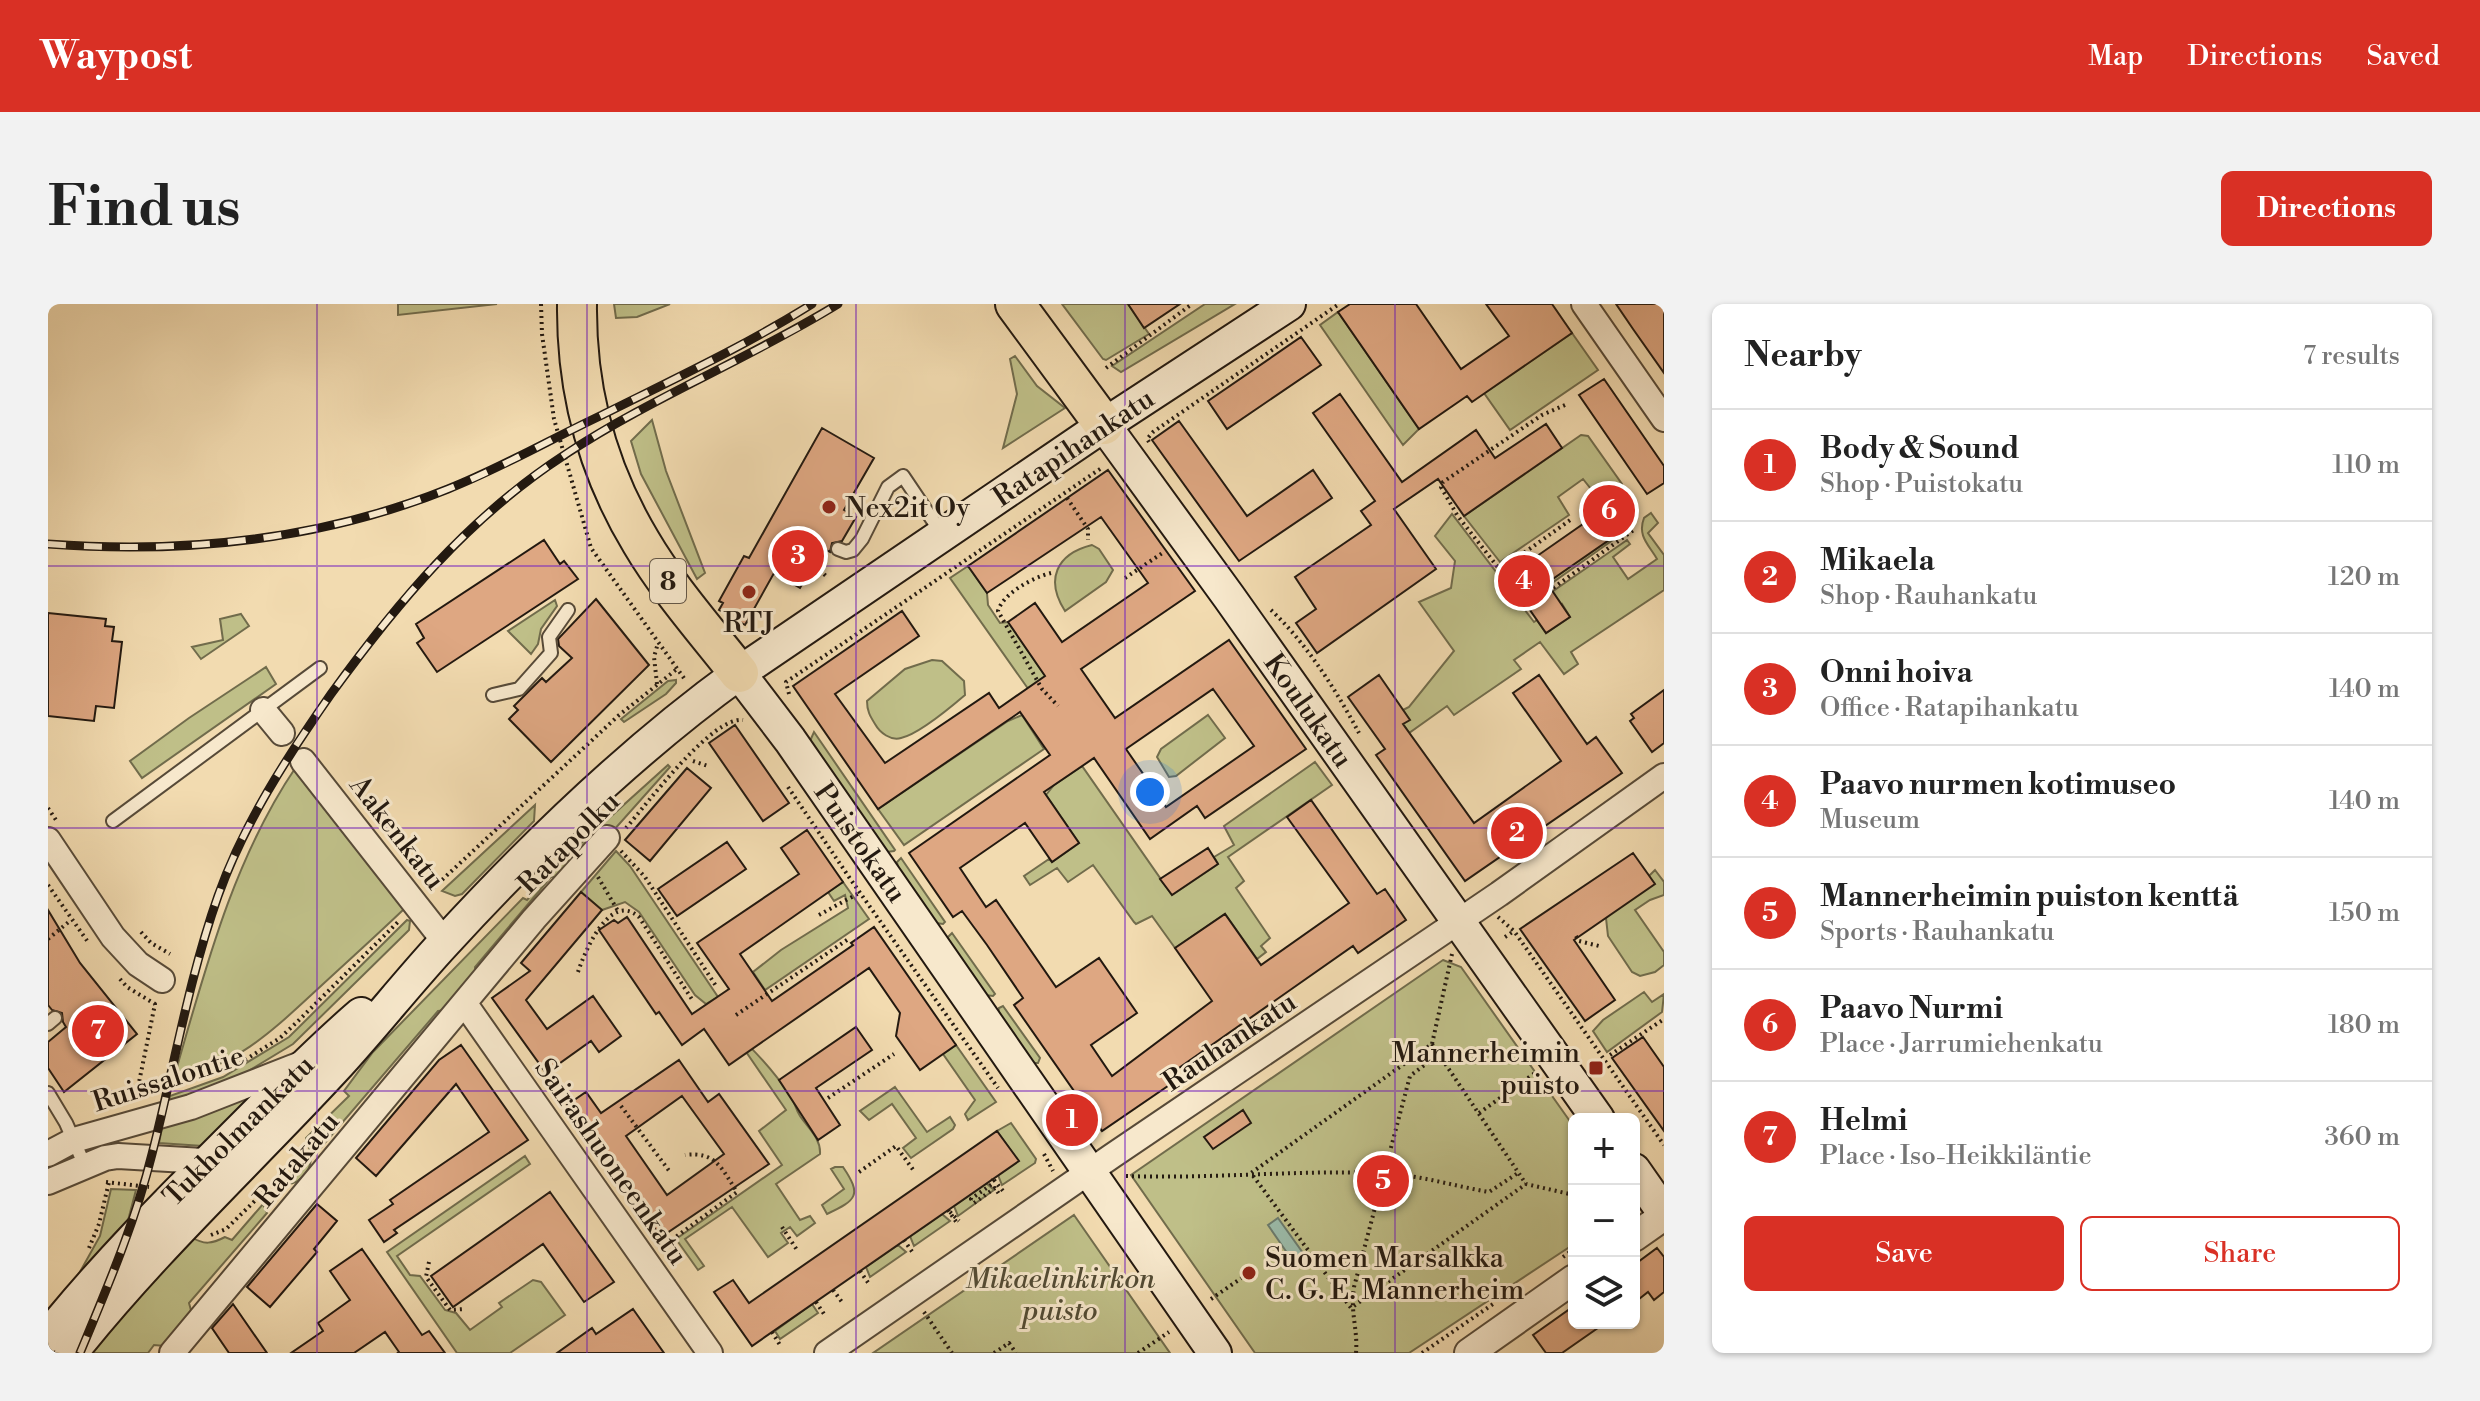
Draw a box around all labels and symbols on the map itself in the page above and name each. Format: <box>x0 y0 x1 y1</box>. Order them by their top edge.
street label: Ratapihankatu <box>986 381 1161 515</box>
pin: 6 <box>1583 481 1635 541</box>
place label: Nex2it Oy <box>845 491 970 526</box>
marker: Nex2it Oy <box>820 498 838 516</box>
pin: 3 <box>772 526 824 586</box>
pin: 4 <box>1498 551 1550 611</box>
road number: 8 <box>650 559 686 603</box>
marker: RTJ <box>740 583 758 601</box>
place label: RTJ <box>723 606 775 641</box>
street label: Koulukatu <box>1256 647 1360 775</box>
street label: Aakenkatu <box>341 768 452 897</box>
your location <box>1130 772 1170 812</box>
street label: Puistokatu <box>806 776 914 909</box>
street label: Ratapolku <box>511 785 628 902</box>
pin: 2 <box>1491 803 1543 863</box>
street label: Rauhankatu <box>1157 985 1303 1100</box>
pin: 7 <box>72 1001 124 1061</box>
place label: Mannerheimin puisto <box>1391 1036 1580 1103</box>
street label: Ruissalontie <box>88 1038 249 1120</box>
street label: Tukholmankatu <box>156 1048 322 1214</box>
street label: Sairashuoneenkatu <box>527 1052 695 1272</box>
marker: Mannerheimin puisto <box>1587 1059 1605 1077</box>
pin: 1 <box>1046 1090 1098 1150</box>
street label: Ratakatu <box>247 1105 347 1215</box>
pin: 5 <box>1357 1151 1409 1211</box>
place label: Suomen Marsalkka C. G. E. Mannerheim <box>1265 1241 1524 1308</box>
park label: Mikaelinkirkon puisto <box>965 1262 1155 1329</box>
marker: Suomen Marsalkka C. G. E. Mannerheim <box>1240 1264 1258 1282</box>

